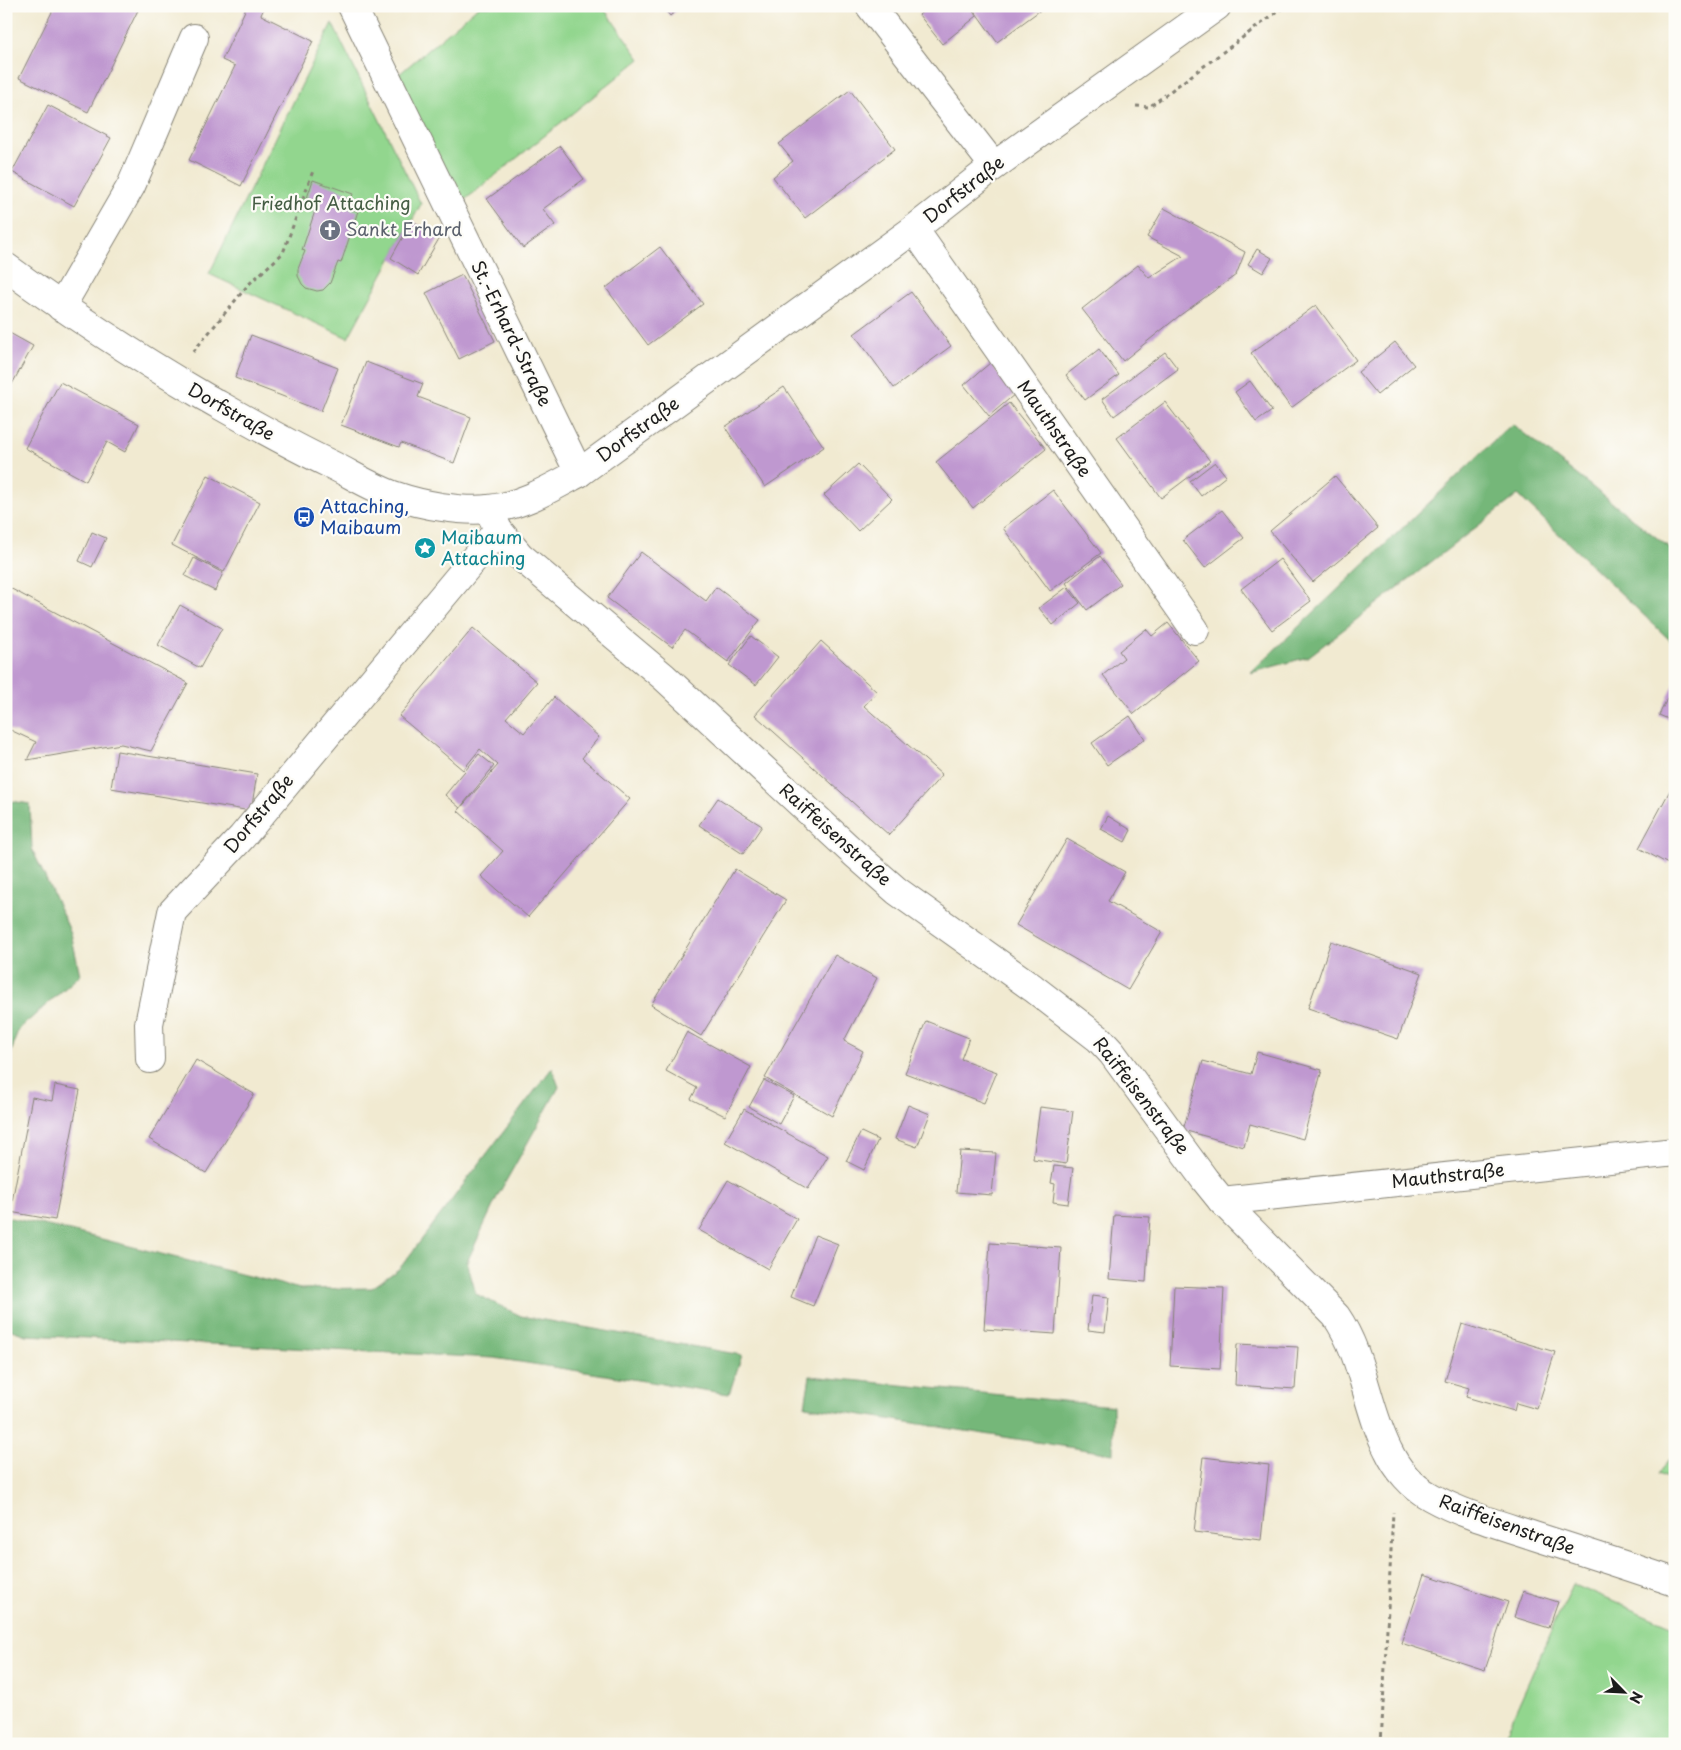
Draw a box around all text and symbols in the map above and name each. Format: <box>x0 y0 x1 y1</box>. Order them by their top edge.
street label: Dorfstraße <box>917 148 1009 229</box>
park label: Friedhof Attaching <box>251 189 411 216</box>
place label: Sankt Erhard <box>346 215 462 242</box>
church icon: Sankt Erhard <box>318 218 342 242</box>
street label: St.-Erhard-Straße <box>465 256 559 411</box>
street label: Mauthstraße <box>1012 374 1099 482</box>
street label: Dorfstraße <box>183 375 280 447</box>
street label: Dorfstraße <box>590 389 684 468</box>
place label: Attaching, Maibaum <box>320 492 409 540</box>
bus stop icon: Attaching, Maibaum <box>292 505 316 529</box>
place label: Maibaum Attaching <box>441 523 526 571</box>
place icon: Maibaum Attaching <box>413 536 437 560</box>
street label: Dorfstraße <box>216 767 299 859</box>
street label: Raiffeisenstraße <box>774 776 898 892</box>
street label: Raiffeisenstraße <box>1088 1031 1197 1160</box>
street label: Mauthstraße <box>1390 1155 1506 1194</box>
street label: Raiffeisenstraße <box>1436 1486 1579 1561</box>
north arrow <box>1598 1668 1648 1718</box>
text: N <box>1624 1688 1648 1707</box>

